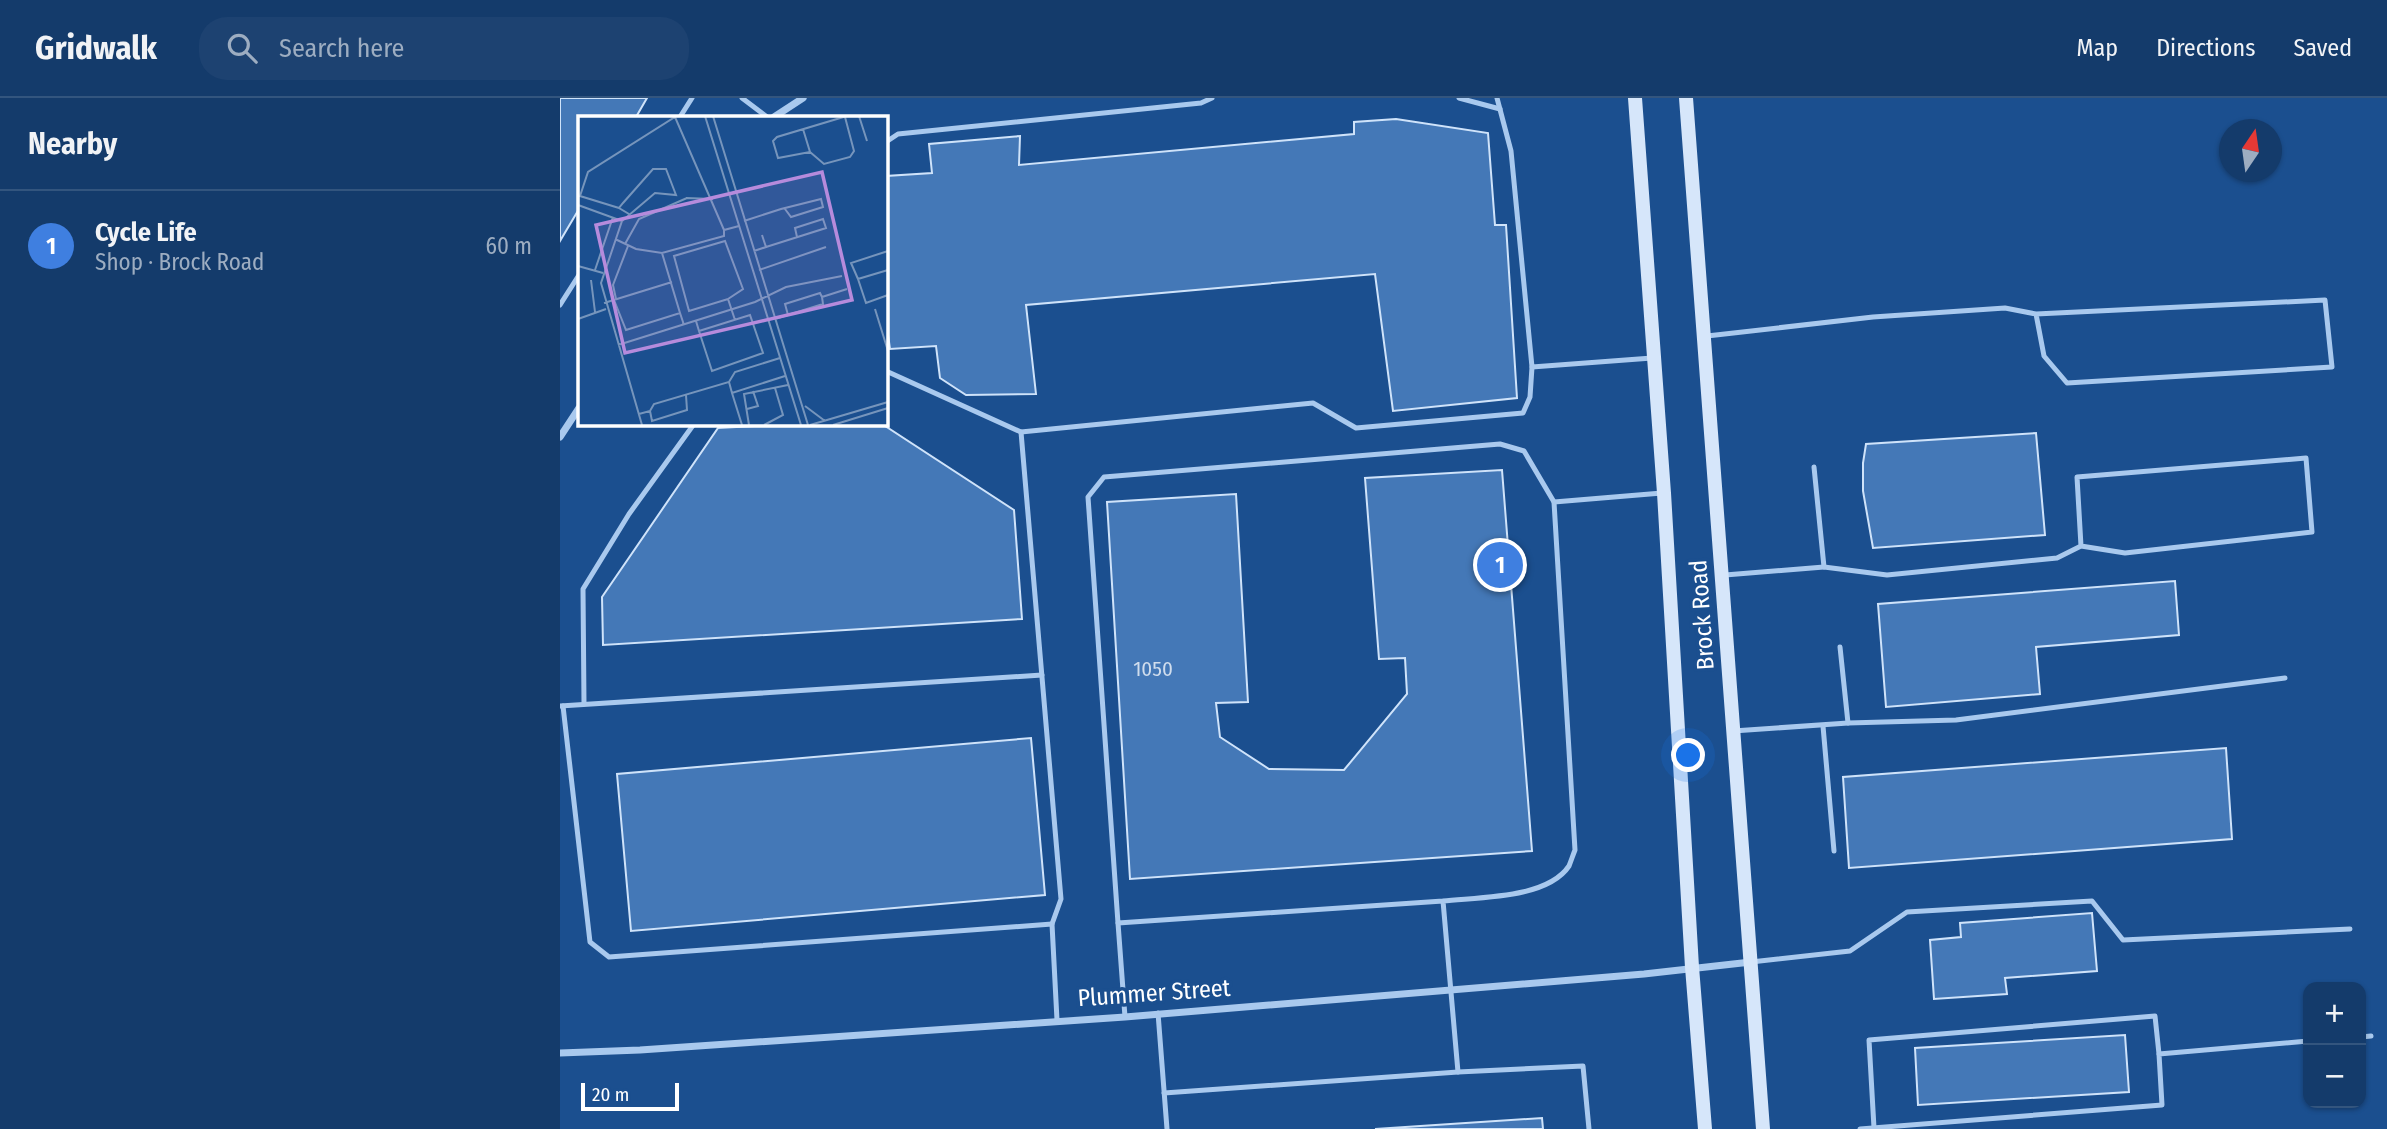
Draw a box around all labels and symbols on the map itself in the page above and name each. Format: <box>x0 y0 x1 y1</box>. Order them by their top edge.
inset map <box>578 116 887 425</box>
north arrow <box>2219 119 2282 182</box>
pin: 1 <box>1477 539 1523 591</box>
street label: Brock Road <box>1684 559 1720 671</box>
house number: 1050 <box>1133 656 1173 682</box>
your location <box>1671 738 1705 772</box>
street label: Plummer Street <box>1077 974 1231 1012</box>
scale bar <box>581 1080 679 1112</box>

